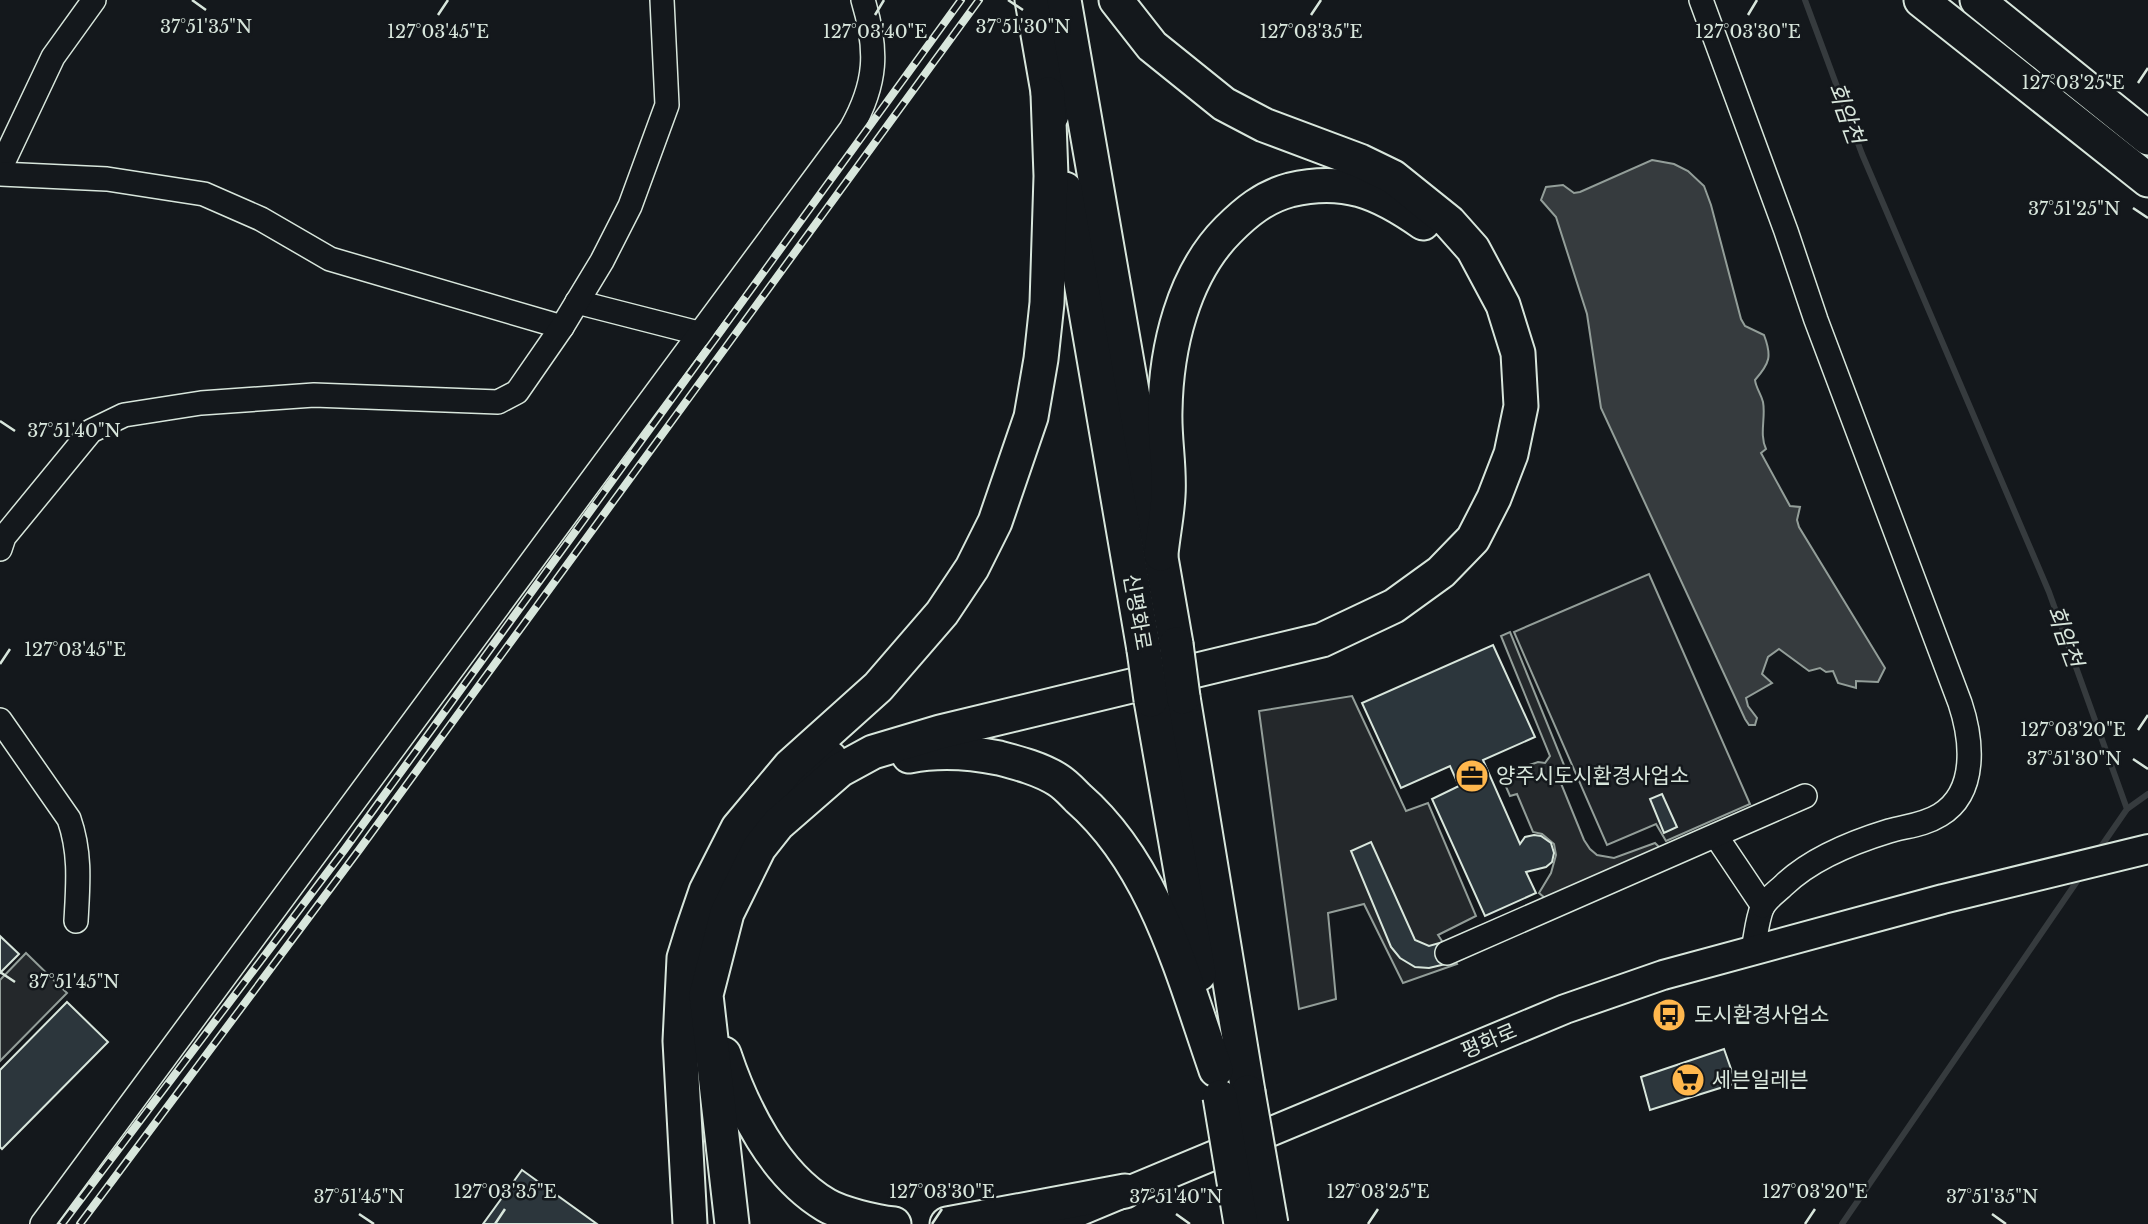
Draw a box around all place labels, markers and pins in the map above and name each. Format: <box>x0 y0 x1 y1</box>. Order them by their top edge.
office icon: 양주시도시환경사업소 <box>1453 757 1491 795</box>
place label: 양주시도시환경사업소 <box>1496 763 1689 789</box>
bus stop icon: 도시환경사업소 <box>1650 996 1688 1034</box>
place label: 도시환경사업소 <box>1694 1002 1829 1028</box>
supermarket icon: 세븐일레븐 <box>1669 1061 1707 1099</box>
place label: 세븐일레븐 <box>1712 1067 1809 1093</box>

